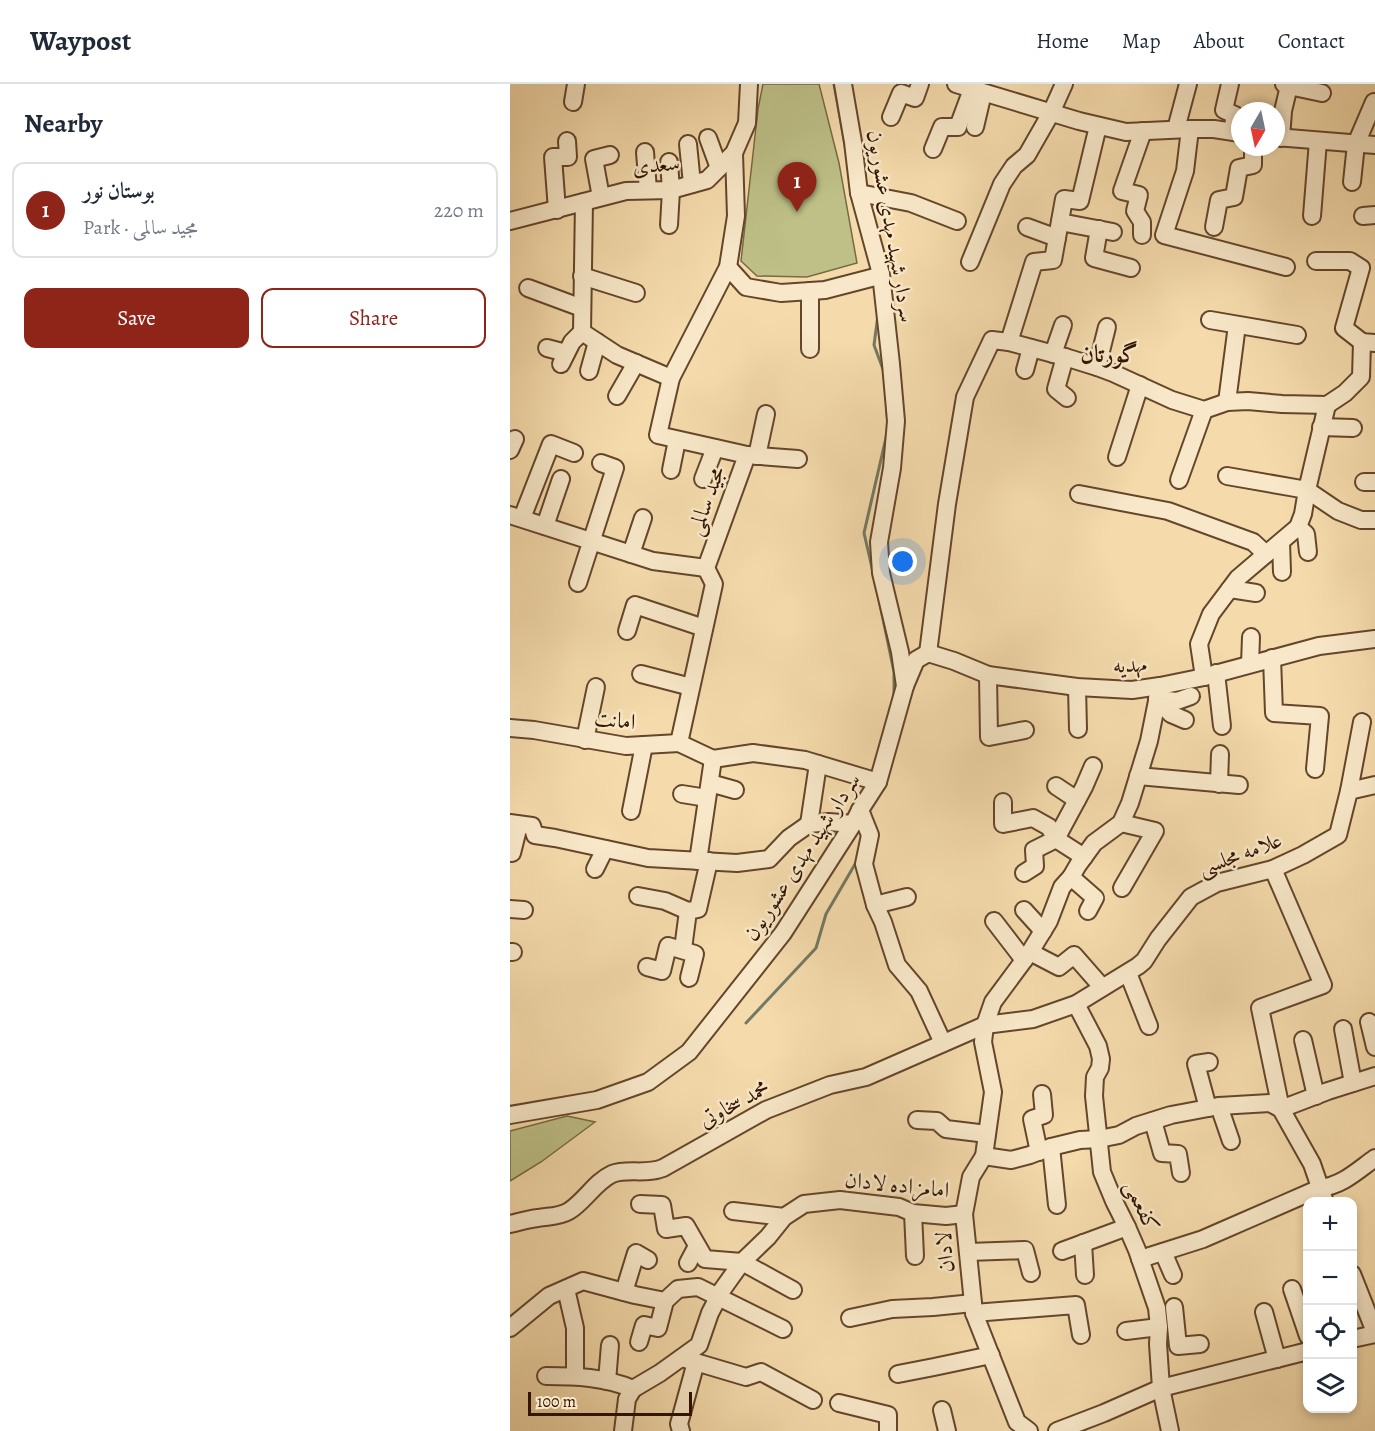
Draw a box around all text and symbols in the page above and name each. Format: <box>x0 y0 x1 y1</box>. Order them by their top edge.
text: Waypost <box>30 22 131 60</box>
text: Home <box>1036 27 1089 55</box>
text: Map <box>1122 27 1160 55</box>
text: About <box>1193 27 1245 55</box>
text: Contact <box>1278 27 1345 55</box>
north arrow <box>1231 102 1285 156</box>
text: Nearby <box>24 106 103 141</box>
street label: سردار شهید مهدی عشوریون <box>859 127 923 325</box>
street label: سعدی <box>631 148 681 182</box>
pin: 1 <box>778 162 816 212</box>
text: بوستان نور <box>83 176 155 206</box>
text: 1 <box>42 197 49 224</box>
text: 220 m <box>434 197 484 224</box>
text: Park · مجید سالمی <box>83 214 198 241</box>
button: Save <box>24 288 249 348</box>
button: Share <box>261 288 486 348</box>
district label: گورتان <box>1080 338 1138 370</box>
street label: مجید سالمی <box>680 462 733 540</box>
your location <box>888 547 917 576</box>
street label: مهدیه <box>1112 649 1148 681</box>
street label: امانت <box>593 703 637 737</box>
street label: سردار شهید مهدی عشوریون <box>736 767 868 947</box>
street label: علامه مجلسی <box>1194 825 1286 883</box>
street label: محمد سخاوتی <box>693 1073 775 1135</box>
street label: امامزاده لادان <box>843 1165 951 1205</box>
street label: کفعمی <box>1117 1175 1167 1237</box>
map controls <box>1303 1197 1357 1413</box>
button: + <box>1303 1197 1357 1251</box>
street label: لادان <box>928 1230 962 1274</box>
button: − <box>1303 1251 1357 1305</box>
button: locate <box>1303 1305 1357 1359</box>
button: layers <box>1303 1359 1357 1413</box>
scale bar <box>528 1389 692 1416</box>
text: 100 m <box>537 1391 576 1413</box>

